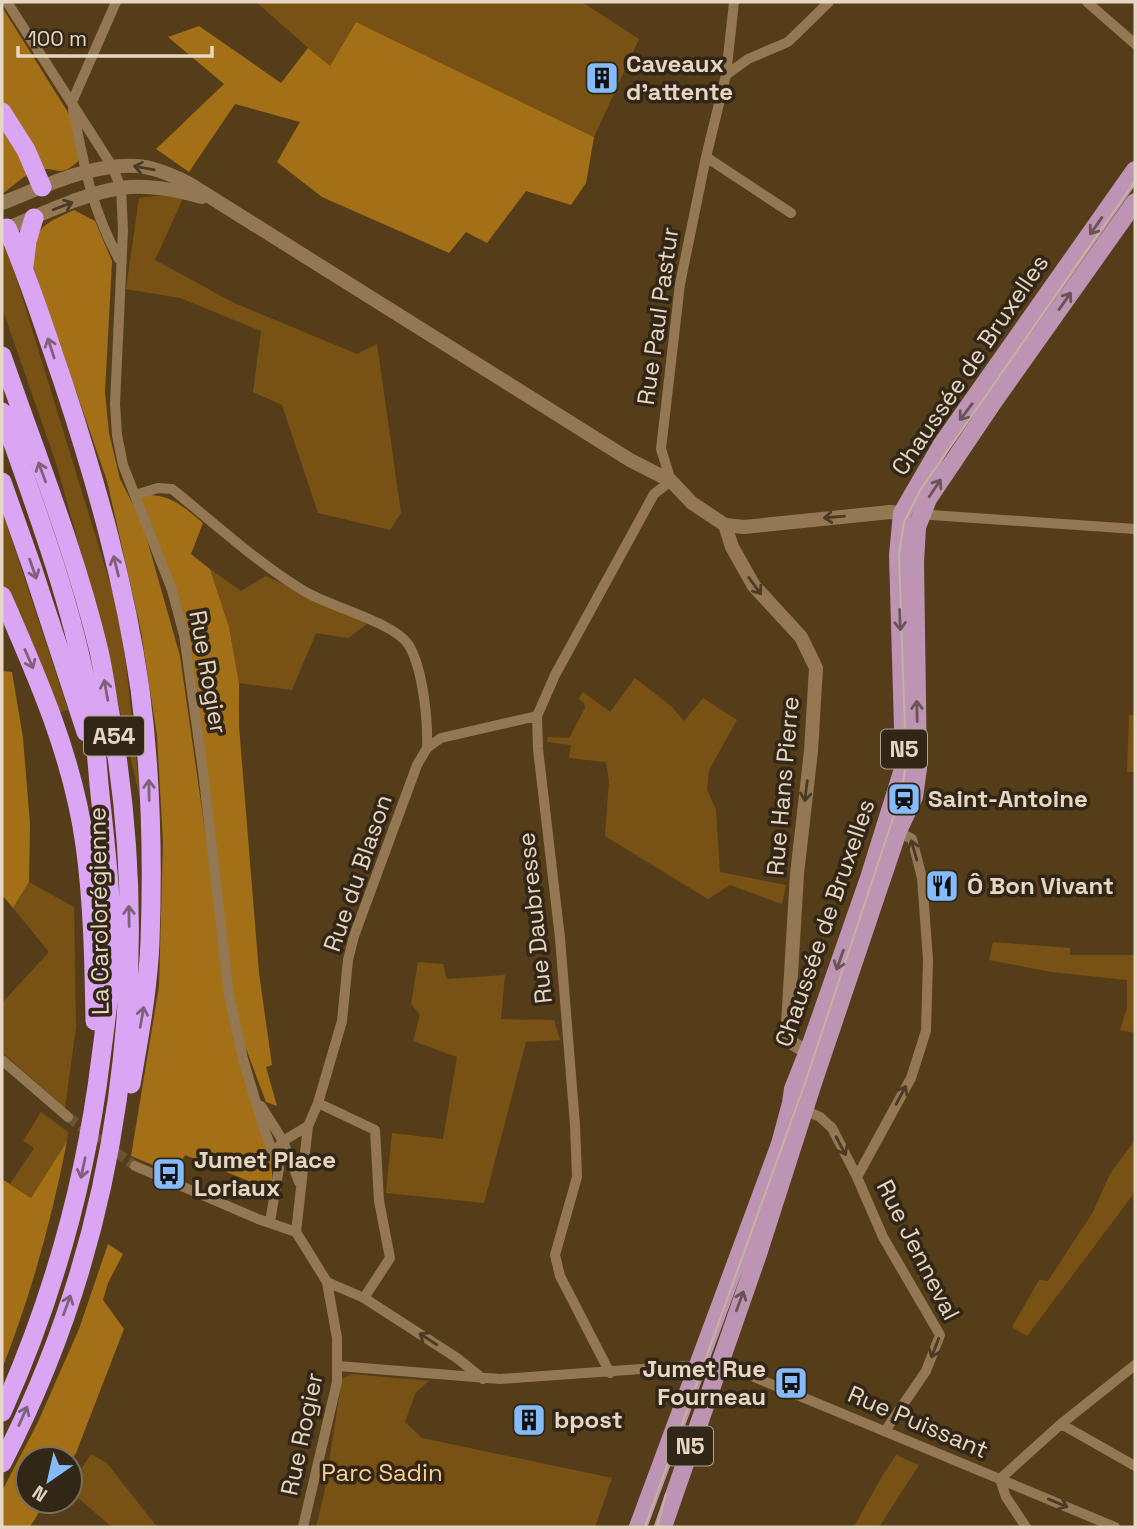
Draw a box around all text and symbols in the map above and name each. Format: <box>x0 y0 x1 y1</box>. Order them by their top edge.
scale bar <box>18 14 212 58</box>
text: 100 m <box>28 25 87 52</box>
place label: Caveaux d'attente <box>626 48 733 107</box>
building icon: Caveaux d'attente <box>583 59 621 97</box>
one-way arrow <box>133 161 156 174</box>
one-way arrow <box>52 199 74 212</box>
one-way arrow <box>1089 216 1103 235</box>
street label: Rue Paul Pastur <box>630 225 685 407</box>
street label: Chaussée de Bruxelles <box>884 248 1055 481</box>
one-way arrow <box>1058 292 1072 311</box>
one-way arrow <box>44 337 56 359</box>
one-way arrow <box>958 402 973 421</box>
one-way arrow <box>35 462 48 484</box>
one-way arrow <box>928 479 943 498</box>
one-way arrow <box>823 511 846 524</box>
one-way arrow <box>109 555 122 578</box>
one-way arrow <box>27 558 40 580</box>
one-way arrow <box>747 576 762 595</box>
street label: Rue Rogier <box>182 608 235 736</box>
one-way arrow <box>893 609 906 632</box>
one-way arrow <box>23 648 36 669</box>
one-way arrow <box>99 679 112 702</box>
street label: Rue Hans Pierre <box>759 695 806 877</box>
one-way arrow <box>910 700 924 723</box>
road number: A54 <box>84 716 144 756</box>
road number: N5 <box>881 730 927 768</box>
one-way arrow <box>142 779 156 802</box>
one-way arrow <box>800 780 813 802</box>
station icon: Saint-Antoine <box>885 780 923 818</box>
place label: Saint-Antoine <box>928 783 1088 814</box>
street label: Rue du Blason <box>316 790 399 955</box>
street label: Chaussée de Bruxelles <box>768 795 881 1051</box>
street label: La Carolorégienne <box>81 807 116 1015</box>
street label: Rue Daubresse <box>510 831 559 1005</box>
one-way arrow <box>907 839 920 861</box>
restaurant icon: Ô Bon Vivant <box>923 867 961 905</box>
place label: Ô Bon Vivant <box>967 870 1114 901</box>
one-way arrow <box>122 905 136 928</box>
one-way arrow <box>833 949 845 971</box>
one-way arrow <box>136 1007 149 1029</box>
one-way arrow <box>895 1086 909 1106</box>
one-way arrow <box>835 1135 848 1156</box>
place label: Jumet Place Loriaux <box>194 1144 336 1203</box>
bus stop icon: Jumet Place Loriaux <box>150 1155 188 1193</box>
one-way arrow <box>76 1156 90 1179</box>
street label: Rue Jenneval <box>870 1174 967 1325</box>
one-way arrow <box>735 1291 748 1313</box>
one-way arrow <box>62 1295 74 1317</box>
one-way arrow <box>419 1332 438 1346</box>
one-way arrow <box>927 1337 940 1358</box>
place label: Jumet Rue Fourneau <box>643 1353 766 1412</box>
bus stop icon: Jumet Rue Fourneau <box>772 1364 810 1402</box>
street label: Rue Rogier <box>273 1370 330 1498</box>
street label: Rue Puissant <box>843 1378 993 1465</box>
building icon: bpost <box>510 1401 548 1439</box>
place label: bpost <box>554 1404 623 1435</box>
one-way arrow <box>17 1406 30 1428</box>
road number: N5 <box>667 1427 713 1466</box>
north arrow <box>14 1445 84 1515</box>
park label: Parc Sadin <box>321 1457 443 1488</box>
text: N <box>28 1480 52 1508</box>
one-way arrow <box>1047 1497 1068 1510</box>

